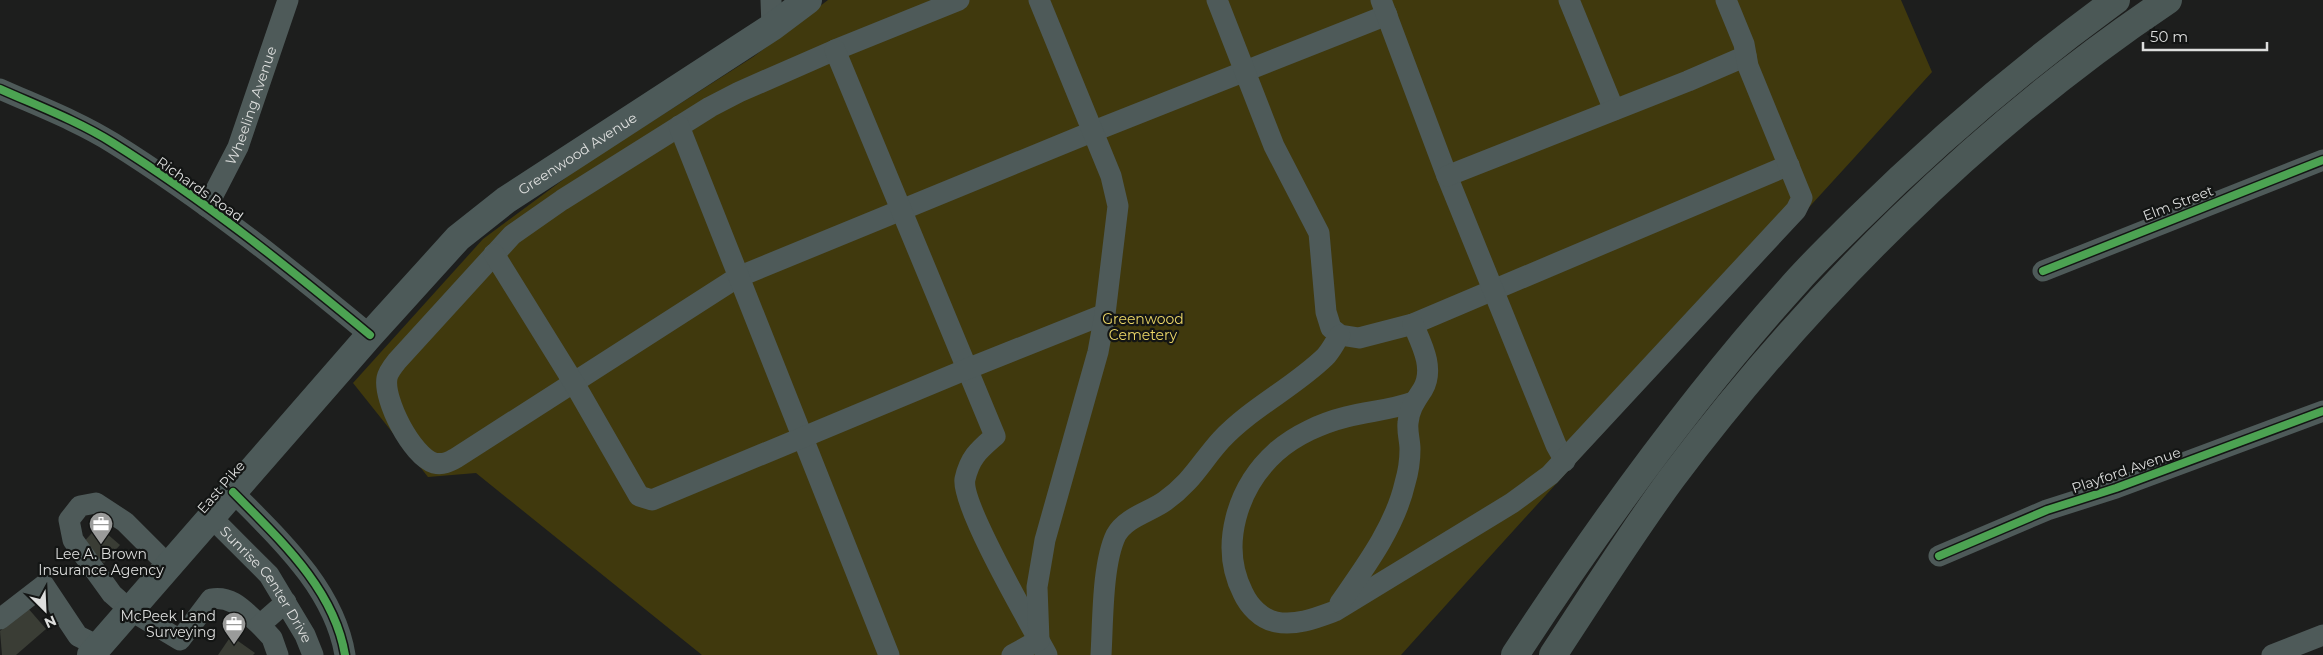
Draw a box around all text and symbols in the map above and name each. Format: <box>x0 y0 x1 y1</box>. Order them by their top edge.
scale bar <box>2143 20 2267 52</box>
text: 50 m <box>2150 27 2188 46</box>
street label: Wheeling Avenue <box>221 44 281 168</box>
street label: Greenwood Avenue <box>515 108 640 199</box>
street label: Richards Road <box>153 153 247 225</box>
street label: Elm Street <box>2140 181 2216 225</box>
park label: Greenwood Cemetery <box>1102 310 1184 344</box>
street label: Playford Avenue <box>2069 443 2183 497</box>
street label: East Pike <box>193 457 249 517</box>
office icon: Lee A. Brown Insurance Agency <box>88 511 114 545</box>
street label: Sunrise Center Drive <box>216 522 316 645</box>
place label: Lee A. Brown Insurance Agency <box>38 545 164 579</box>
north arrow <box>20 585 70 635</box>
place label: McPeek Land Surveying <box>120 607 216 641</box>
text: N <box>41 611 59 632</box>
office icon: McPeek Land Surveying <box>221 611 247 645</box>

